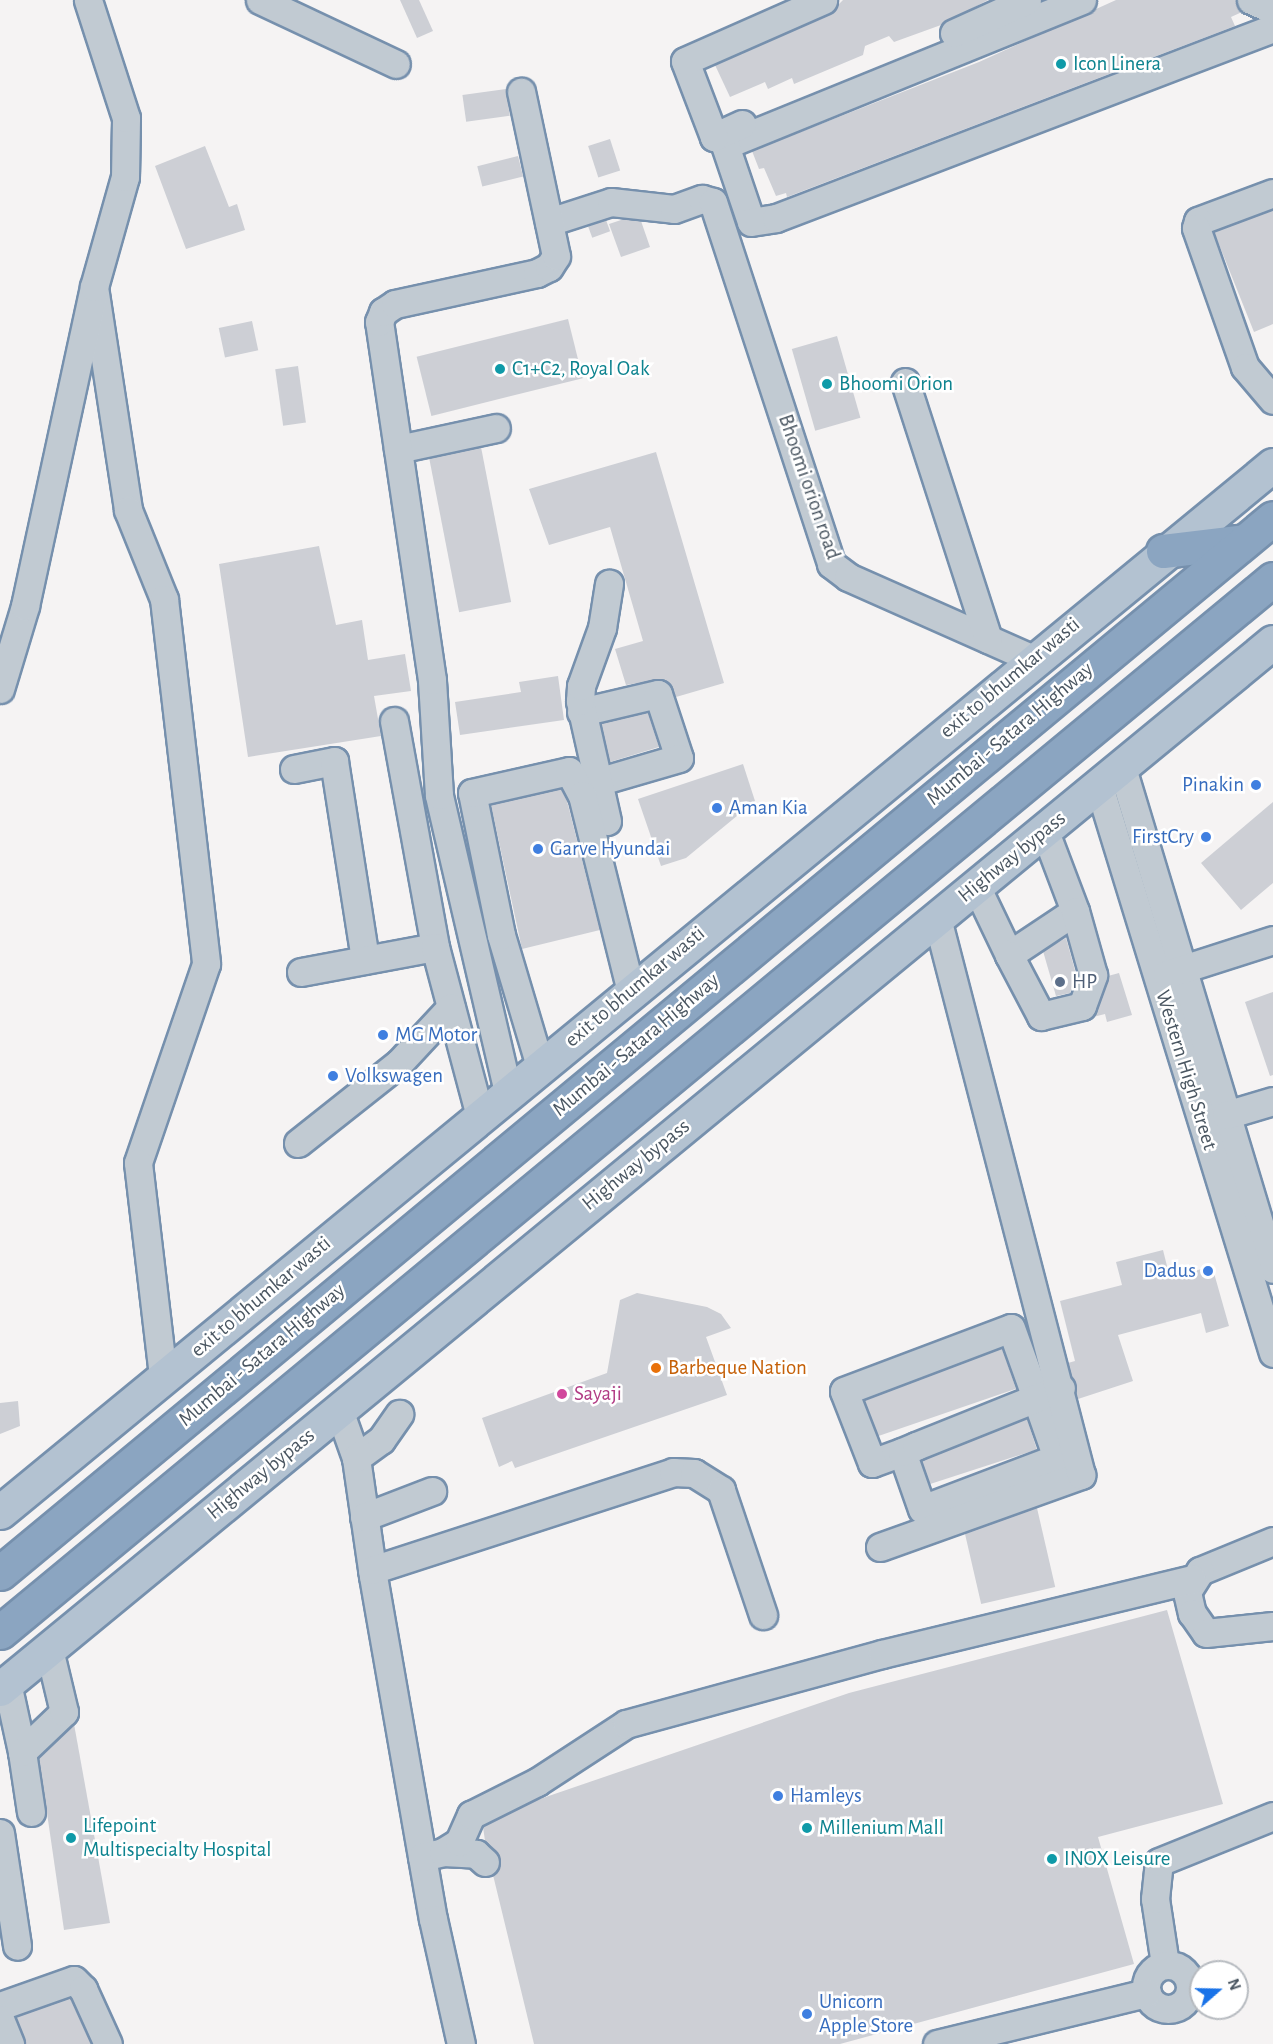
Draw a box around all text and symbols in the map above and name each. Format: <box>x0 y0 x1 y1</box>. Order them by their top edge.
place label: Icon Linera <box>1073 51 1161 77</box>
marker: Icon Linera <box>1054 57 1068 71</box>
place label: C1+C2, Royal Oak <box>512 356 649 382</box>
marker: C1+C2, Royal Oak <box>493 362 507 376</box>
place label: Bhoomi Orion <box>839 371 953 397</box>
marker: Bhoomi Orion <box>820 377 834 391</box>
street label: Bhoomi orion road <box>772 411 846 563</box>
street label: exit to bhumkar wasti <box>935 612 1085 744</box>
street label: Mumbai - Satara Highway <box>921 657 1099 811</box>
place label: Pinakin <box>1182 772 1244 798</box>
marker: Pinakin <box>1249 778 1263 792</box>
place label: Aman Kia <box>729 795 808 821</box>
marker: Aman Kia <box>710 801 724 815</box>
street label: Highway bypass <box>953 806 1071 908</box>
place label: FirstCry <box>1132 824 1194 850</box>
marker: FirstCry <box>1199 830 1213 844</box>
place label: Garve Hyundai <box>550 836 670 862</box>
marker: Garve Hyundai <box>531 842 545 856</box>
street label: exit to bhumkar wasti <box>560 921 710 1053</box>
street label: Mumbai - Satara Highway <box>547 968 725 1122</box>
place label: HP <box>1072 969 1097 995</box>
marker: HP <box>1053 975 1067 989</box>
street label: Western High Street <box>1150 987 1222 1153</box>
place label: MG Motor <box>395 1022 477 1048</box>
marker: MG Motor <box>376 1028 390 1042</box>
place label: Volkswagen <box>345 1063 443 1089</box>
marker: Volkswagen <box>326 1069 340 1083</box>
street label: Highway bypass <box>577 1114 695 1216</box>
street label: exit to bhumkar wasti <box>186 1231 336 1363</box>
place label: Dadus <box>1143 1258 1196 1284</box>
marker: Dadus <box>1201 1264 1215 1278</box>
street label: Mumbai - Satara Highway <box>173 1278 351 1432</box>
place label: Barbeque Nation <box>668 1355 807 1381</box>
marker: Barbeque Nation <box>649 1361 663 1375</box>
place label: Sayaji <box>574 1381 622 1407</box>
marker: Sayaji <box>555 1387 569 1401</box>
street label: Highway bypass <box>202 1423 320 1525</box>
place label: Hamleys <box>790 1783 862 1809</box>
marker: Hamleys <box>771 1789 785 1803</box>
place label: Lifepoint Multispecialty Hospital <box>83 1813 272 1863</box>
place label: Millenium Mall <box>819 1815 944 1841</box>
marker: Millenium Mall <box>800 1821 814 1835</box>
marker: Lifepoint Multispecialty Hospital <box>64 1831 78 1845</box>
place label: INOX Leisure <box>1064 1846 1170 1872</box>
marker: INOX Leisure <box>1045 1852 1059 1866</box>
north arrow <box>1189 1960 1249 2020</box>
text: N <box>1225 1977 1243 1992</box>
place label: Unicorn Apple Store <box>819 1989 913 2039</box>
marker: Unicorn Apple Store <box>800 2007 814 2021</box>

